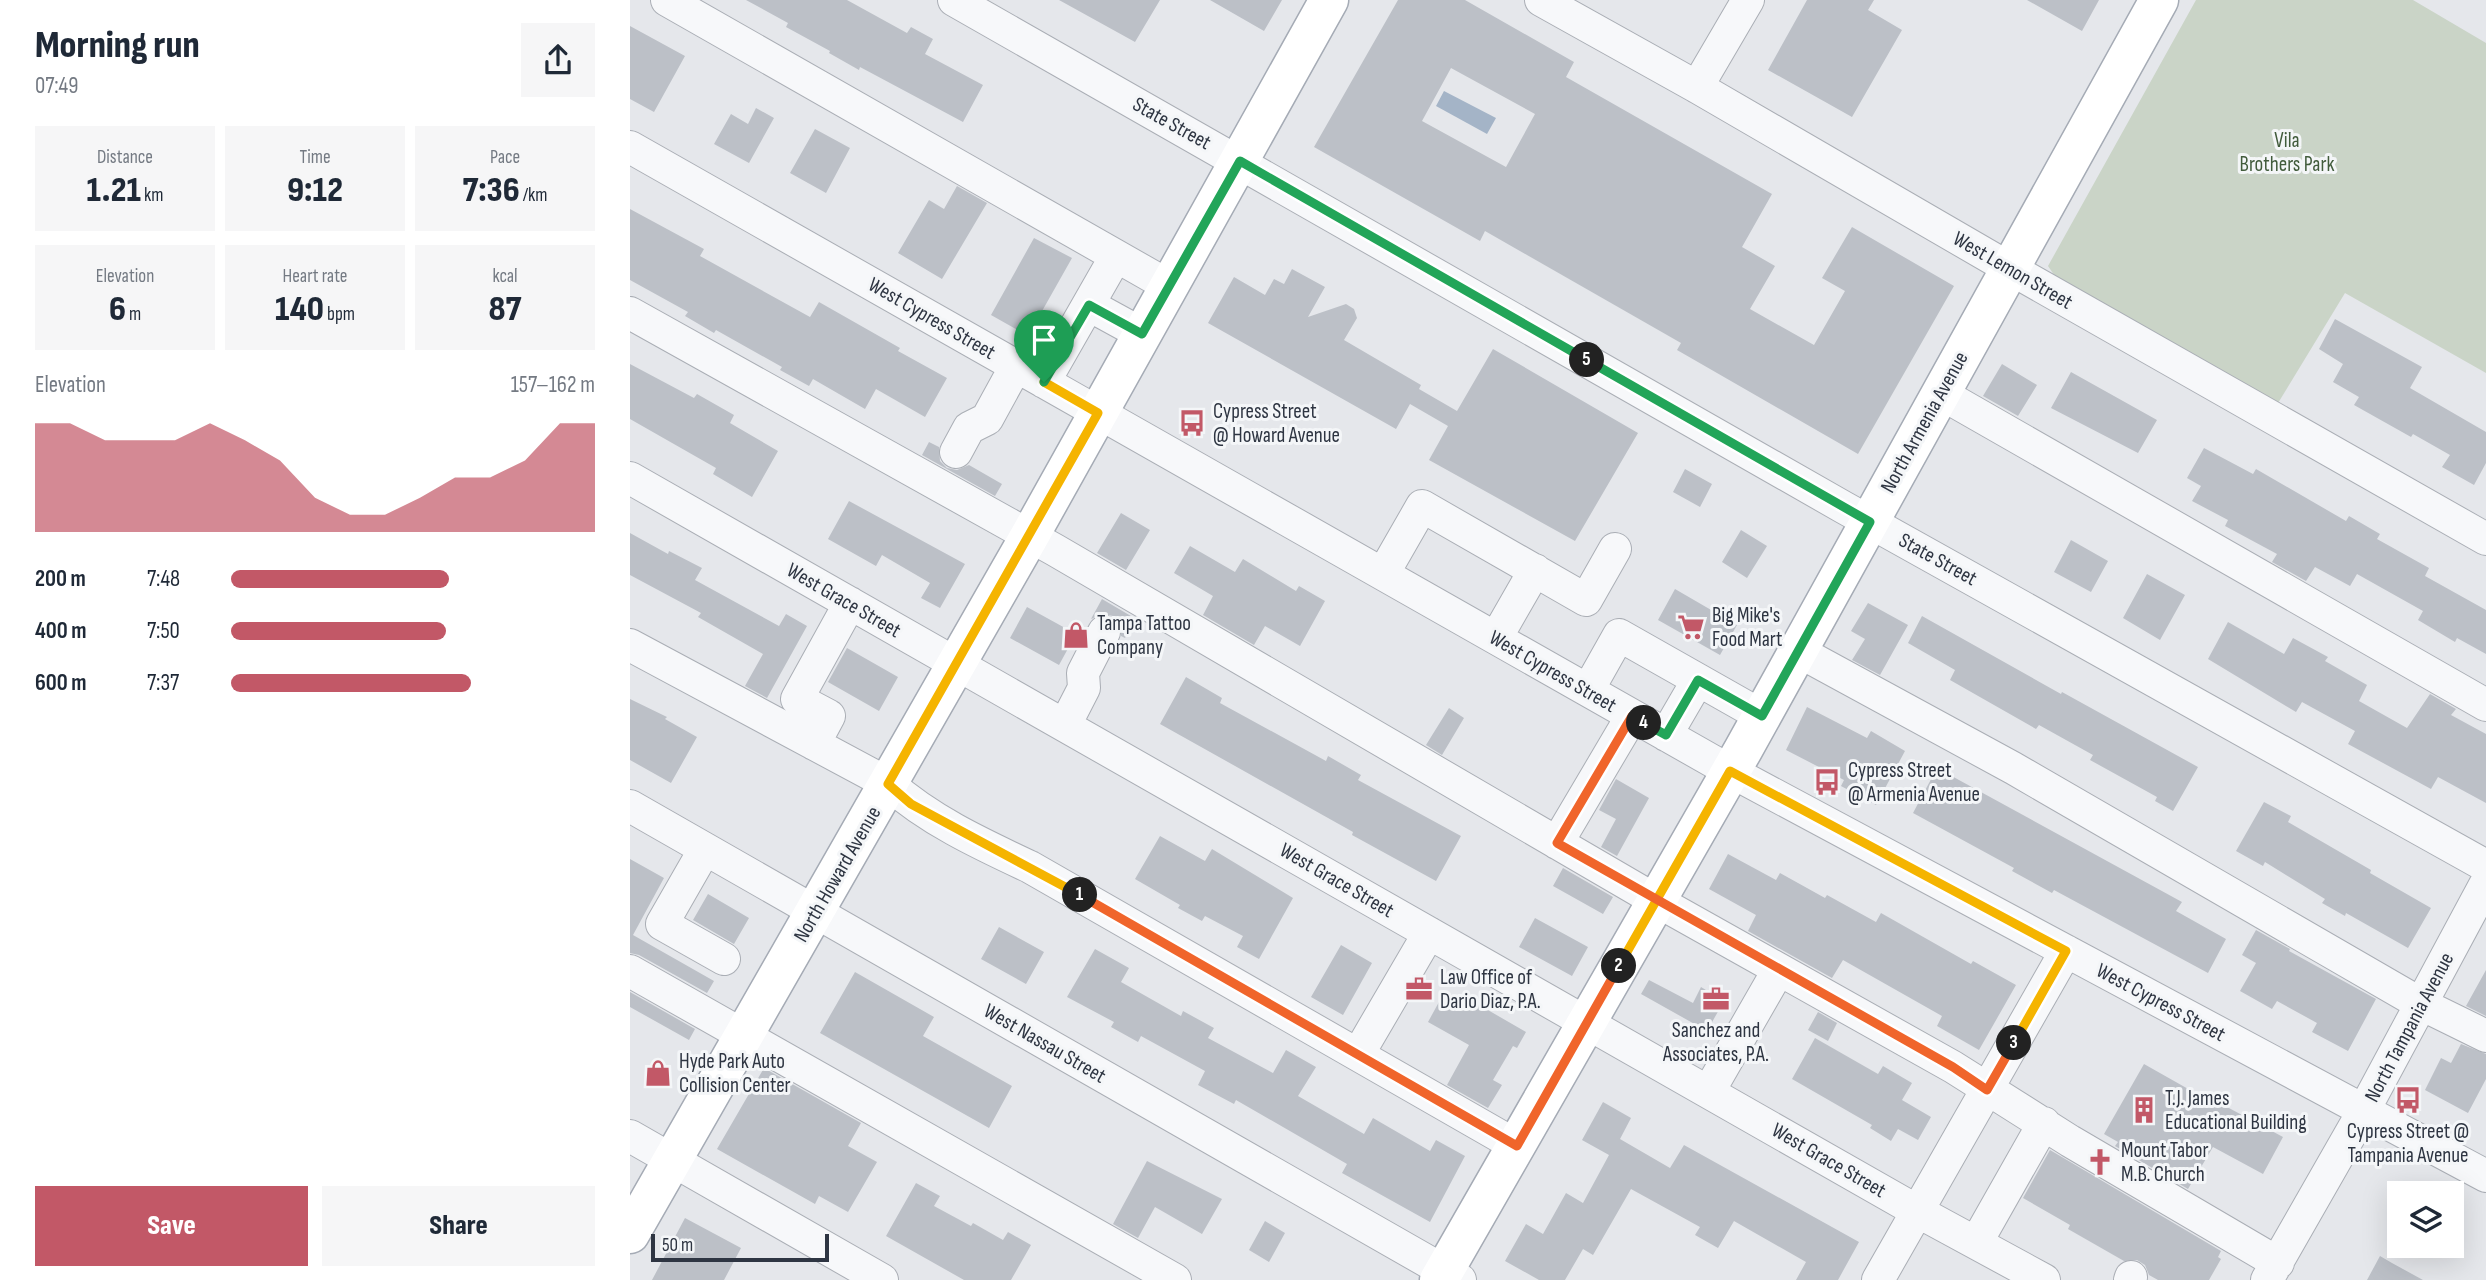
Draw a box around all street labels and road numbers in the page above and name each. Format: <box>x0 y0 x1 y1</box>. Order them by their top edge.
street label: State Street <box>1128 92 1215 155</box>
street label: West Lemon Street <box>1949 226 2077 315</box>
street label: West Cypress Street <box>864 272 1000 365</box>
street label: North Armenia Avenue <box>1875 347 1974 497</box>
street label: State Street <box>1894 528 1981 591</box>
street label: West Grace Street <box>782 558 905 643</box>
street label: West Cypress Street <box>1485 625 1621 718</box>
street label: North Howard Avenue <box>788 802 886 947</box>
street label: West Grace Street <box>1275 838 1398 923</box>
street label: North Tampania Avenue <box>2360 948 2459 1106</box>
street label: West Cypress Street <box>2092 958 2230 1047</box>
street label: West Nassau Street <box>979 998 1110 1089</box>
street label: West Grace Street <box>1767 1118 1890 1203</box>

